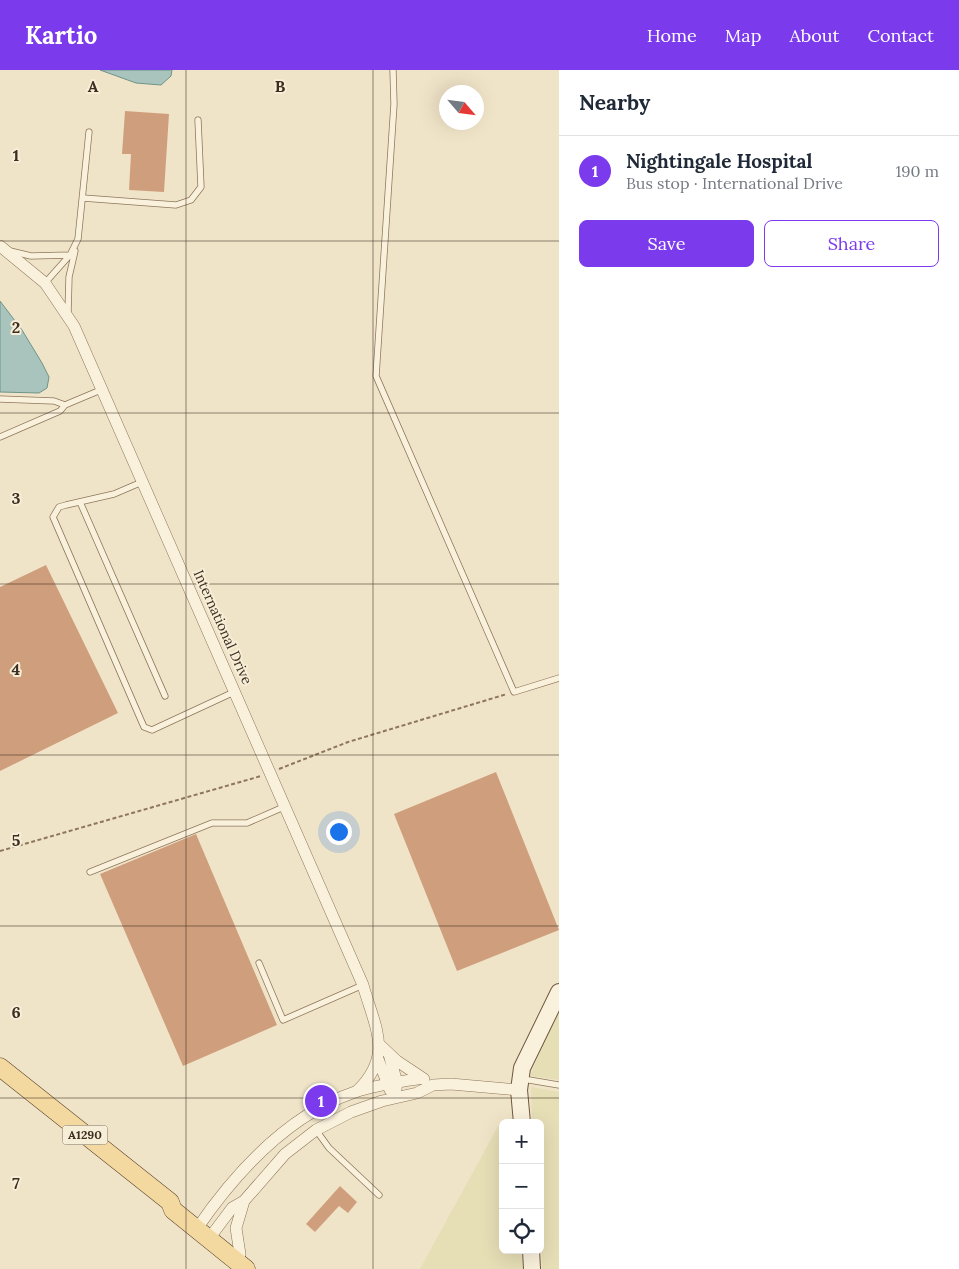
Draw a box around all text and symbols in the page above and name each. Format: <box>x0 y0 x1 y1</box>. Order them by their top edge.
text: Kartio <box>25 20 97 51</box>
text: Home <box>647 24 697 47</box>
text: Map <box>725 24 761 47</box>
text: About <box>789 24 839 47</box>
text: Contact <box>867 24 934 47</box>
text: A <box>88 76 99 96</box>
text: B <box>275 76 286 96</box>
north arrow <box>439 85 484 130</box>
text: Nearby <box>579 89 650 116</box>
text: 1 <box>13 145 19 165</box>
text: Nightingale Hospital <box>626 149 813 173</box>
text: 1 <box>592 161 598 181</box>
text: 190 m <box>895 161 939 181</box>
text: Bus stop · International Drive <box>626 173 843 193</box>
button: Save <box>579 220 754 267</box>
button: Share <box>764 220 939 267</box>
text: 2 <box>12 317 20 337</box>
text: 3 <box>12 488 21 508</box>
street label: International Drive <box>190 567 256 687</box>
text: 4 <box>12 659 21 679</box>
your location <box>326 819 352 845</box>
text: 5 <box>12 830 21 850</box>
text: 6 <box>11 1002 21 1022</box>
pin: 1 <box>305 1082 337 1120</box>
map controls <box>499 1119 544 1254</box>
button: + <box>499 1119 544 1164</box>
road number: A1290 <box>62 1126 108 1144</box>
button: − <box>499 1164 544 1209</box>
text: 7 <box>12 1173 20 1193</box>
button: locate <box>499 1209 544 1254</box>

